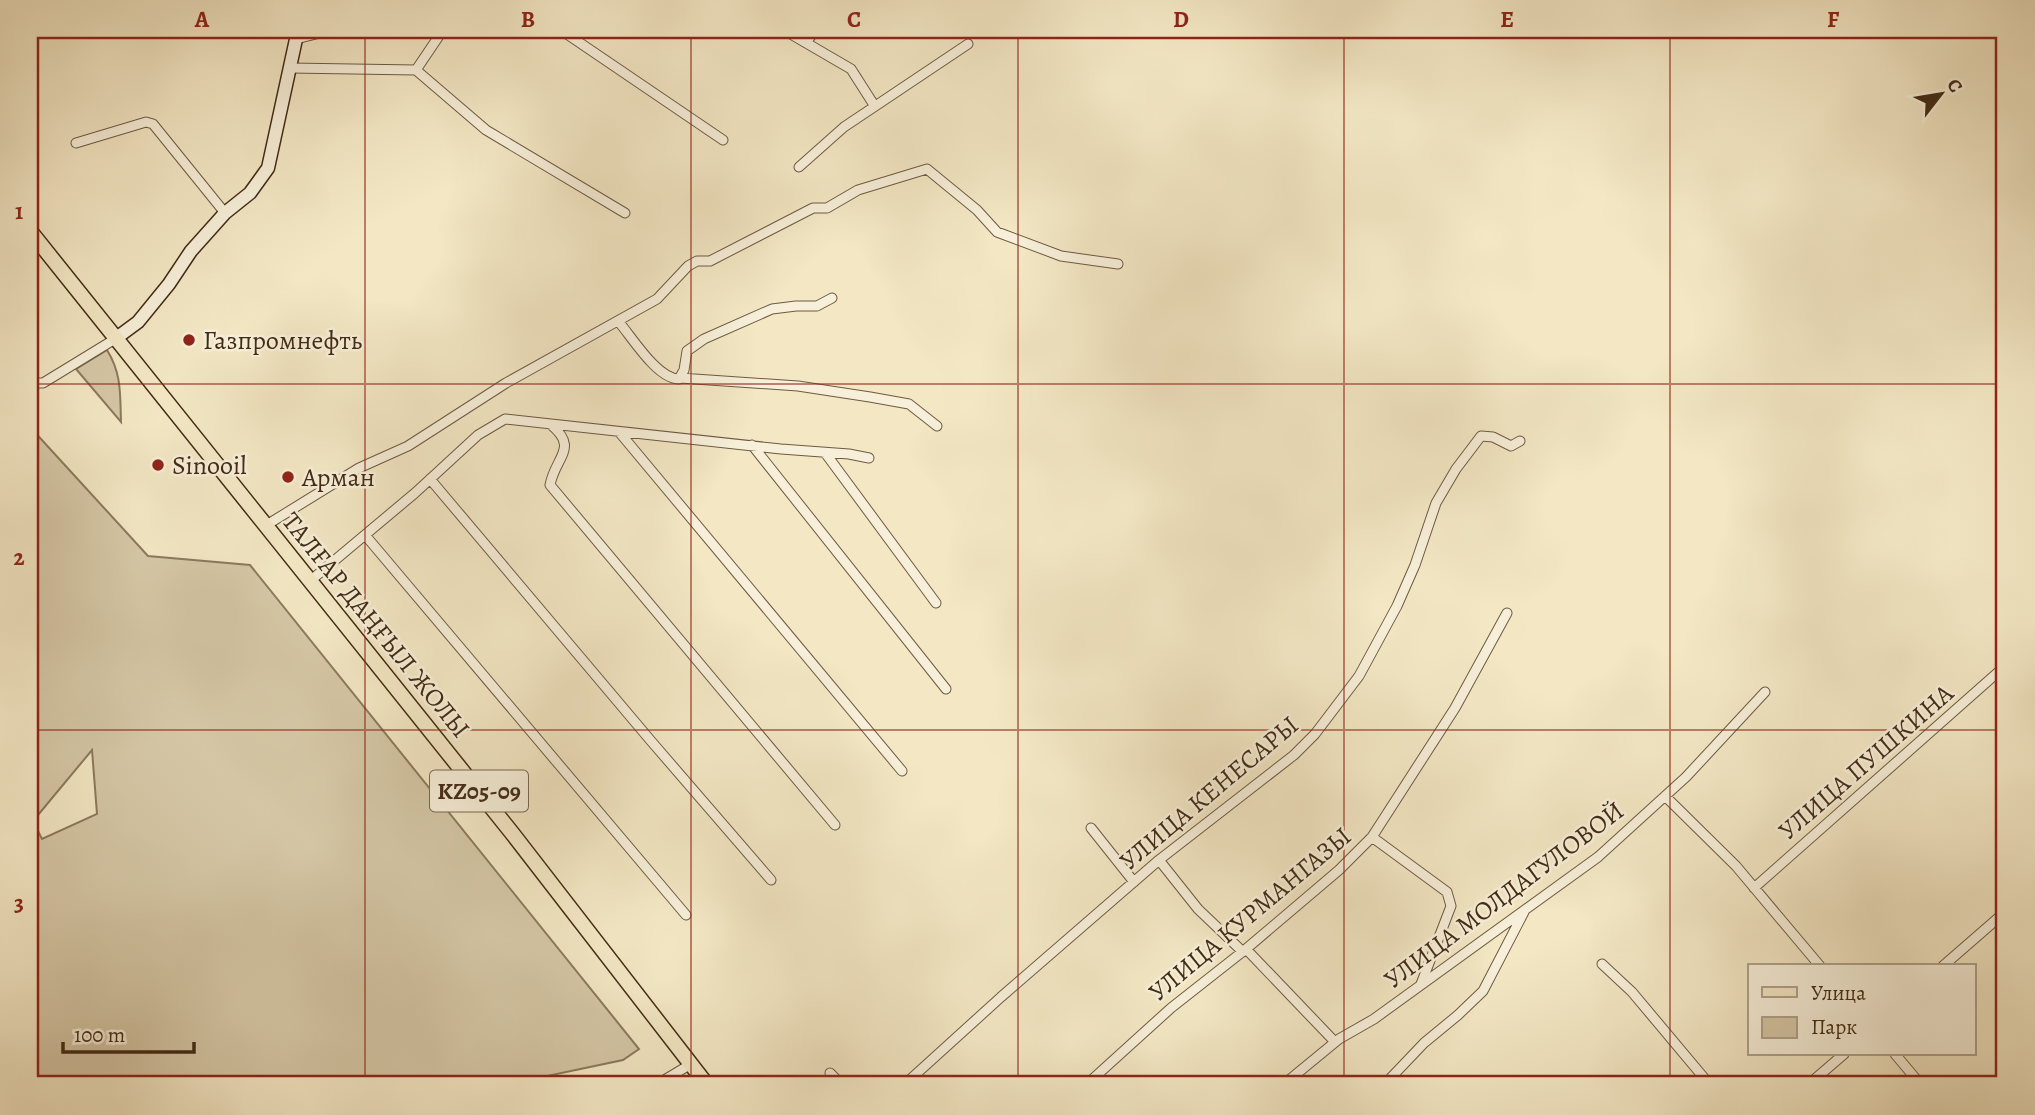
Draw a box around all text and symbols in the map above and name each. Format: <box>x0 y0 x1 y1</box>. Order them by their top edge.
text: A <box>194 4 210 35</box>
text: B <box>521 4 535 35</box>
text: C <box>847 4 861 35</box>
text: D <box>1173 4 1189 35</box>
text: E <box>1500 4 1514 35</box>
text: F <box>1827 4 1840 35</box>
north arrow <box>1906 60 1976 130</box>
text: С <box>1941 74 1969 97</box>
text: 1 <box>15 196 23 227</box>
place label: Газпромнефть <box>203 323 362 358</box>
marker: Газпромнефть <box>181 332 197 348</box>
place label: Sinooil <box>172 448 247 483</box>
marker: Sinooil <box>150 457 166 473</box>
place label: Арман <box>301 460 375 495</box>
marker: Арман <box>280 469 296 485</box>
street label: ТАЛҒАР ДАҢҒЫЛ ЖОЛЫ <box>274 505 478 745</box>
text: 2 <box>13 542 25 573</box>
street label: УЛИЦА ПУШКИНА <box>1771 676 1962 848</box>
street label: УЛИЦА КЕНЕСАРЫ <box>1112 708 1306 878</box>
road number: KZ05-09 <box>430 770 528 812</box>
street label: УЛИЦА МОЛДАГУЛОВОЙ <box>1377 793 1631 997</box>
street label: УЛИЦА КУРМАНГАЗЫ <box>1141 819 1359 1009</box>
text: 3 <box>14 888 24 919</box>
legend <box>1748 964 1976 1056</box>
text: Улица <box>1811 979 1866 1007</box>
scale bar <box>63 1010 194 1054</box>
text: Парк <box>1811 1013 1857 1041</box>
text: 100 m <box>74 1021 125 1049</box>

